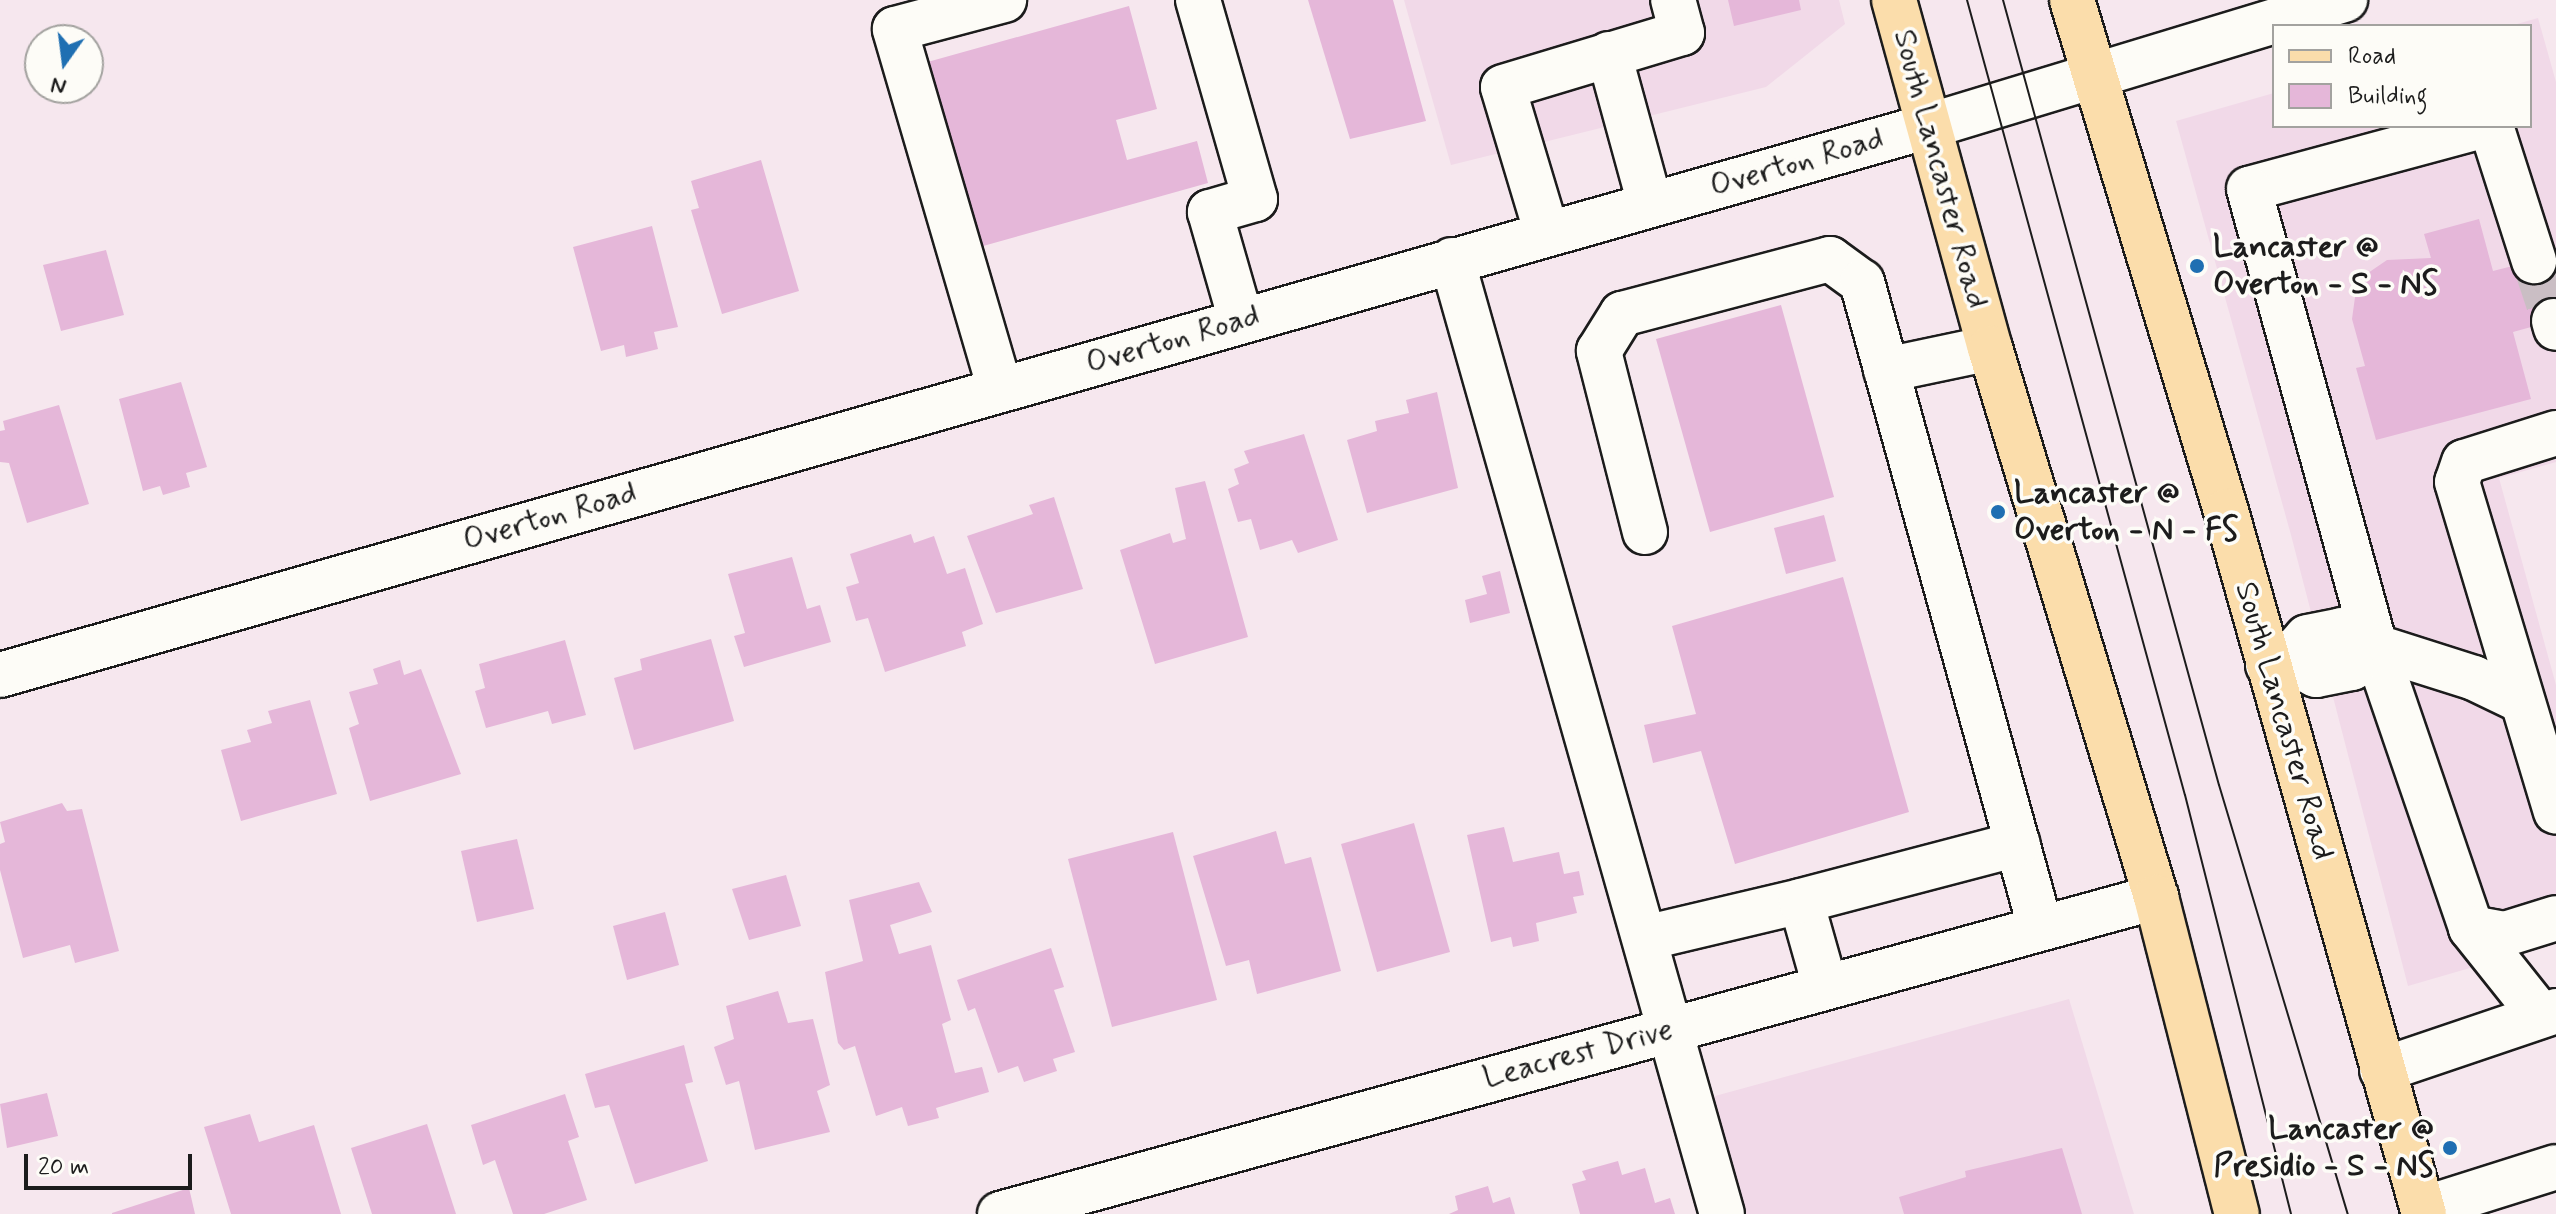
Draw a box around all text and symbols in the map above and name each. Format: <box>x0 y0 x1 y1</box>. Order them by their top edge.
north arrow <box>24 24 104 104</box>
legend <box>2272 24 2532 128</box>
street label: South Lancaster Road <box>1885 27 1995 311</box>
text: Road <box>2348 41 2396 72</box>
text: N <box>48 70 69 101</box>
text: Building <box>2348 81 2428 112</box>
street label: Overton Road <box>1706 120 1888 206</box>
place label: Lancaster @ Overton - S - NS <box>2213 229 2437 304</box>
marker: Lancaster @ Overton - S - NS <box>2188 257 2206 275</box>
street label: Overton Road <box>1082 297 1264 383</box>
street label: Overton Road <box>459 474 641 560</box>
place label: Lancaster @ Overton - N - FS <box>2014 475 2238 550</box>
marker: Lancaster @ Overton - N - FS <box>1989 503 2007 521</box>
street label: South Lancaster Road <box>2226 579 2342 863</box>
street label: Leacrest Drive <box>1479 1010 1677 1098</box>
place label: Lancaster @ Presidio - S - NS <box>2214 1111 2434 1186</box>
scale bar <box>28 1138 196 1188</box>
marker: Lancaster @ Presidio - S - NS <box>2441 1139 2459 1157</box>
text: 20 m <box>38 1152 89 1183</box>

